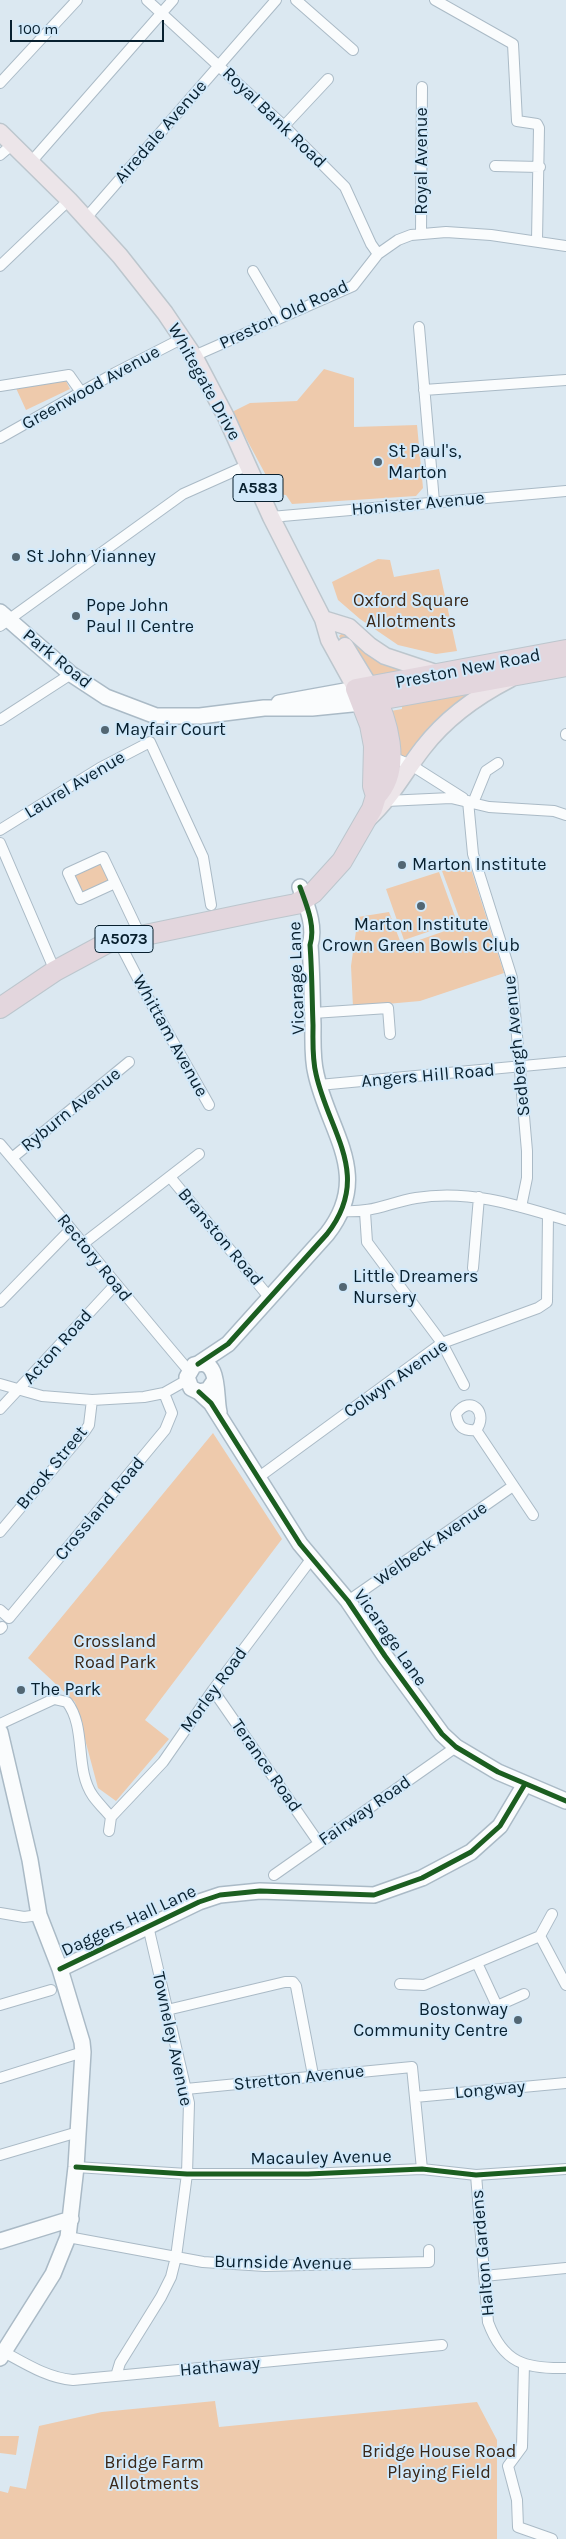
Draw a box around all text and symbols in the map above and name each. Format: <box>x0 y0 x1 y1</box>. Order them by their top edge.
scale bar <box>12 10 166 42</box>
text: 100 m <box>18 20 58 38</box>
street label: Royal Bank Road <box>217 63 331 173</box>
street label: Airedale Avenue <box>110 76 212 188</box>
street label: Royal Avenue <box>411 107 433 215</box>
street label: Preston Old Road <box>216 276 352 354</box>
street label: Whitegate Drive <box>163 320 245 444</box>
street label: Greenwood Avenue <box>18 341 164 435</box>
place label: St Paul's, Marton <box>388 441 461 484</box>
marker: St Paul's, Marton <box>372 456 384 468</box>
road number: A583 <box>233 474 283 502</box>
street label: Honister Avenue <box>351 487 485 521</box>
place label: St John Vianney <box>26 546 156 568</box>
marker: St John Vianney <box>10 551 22 563</box>
park label: Oxford Square Allotments <box>353 590 469 632</box>
place label: Pope John Paul II Centre <box>86 595 194 638</box>
marker: Pope John Paul II Centre <box>70 610 82 622</box>
street label: Park Road <box>18 625 96 693</box>
street label: Preston New Road <box>394 644 542 694</box>
place label: Mayfair Court <box>115 719 226 741</box>
marker: Mayfair Court <box>99 724 111 736</box>
street label: Laurel Avenue <box>21 747 129 823</box>
place label: Marton Institute <box>412 854 547 876</box>
marker: Marton Institute <box>396 859 408 871</box>
marker: Marton Institute Crown Green Bowls Club <box>415 900 427 912</box>
place label: Marton Institute Crown Green Bowls Club <box>322 914 520 956</box>
street label: Vicarage Lane <box>284 921 310 1035</box>
road number: A5073 <box>95 926 153 952</box>
street label: Whittam Avenue <box>128 971 212 1101</box>
street label: Sedbergh Avenue <box>499 975 535 1117</box>
street label: Angers Hill Road <box>360 1059 496 1093</box>
street label: Ryburn Avenue <box>17 1063 125 1157</box>
street label: Branston Road <box>173 1184 267 1290</box>
street label: Rectory Road <box>52 1210 136 1306</box>
place label: Little Dreamers Nursery <box>353 1266 478 1308</box>
marker: Little Dreamers Nursery <box>337 1281 349 1293</box>
street label: Acton Road <box>19 1305 97 1389</box>
street label: Colwyn Avenue <box>340 1335 452 1423</box>
street label: Brook Street <box>12 1422 92 1514</box>
street label: Crossland Road <box>50 1453 150 1565</box>
street label: Welbeck Avenue <box>370 1497 492 1591</box>
street label: Vicarage Lane <box>349 1585 431 1691</box>
park label: Crossland Road Park <box>74 1631 156 1674</box>
street label: Morley Road <box>176 1643 252 1737</box>
place label: The Park <box>31 1679 101 1701</box>
marker: The Park <box>15 1684 27 1696</box>
street label: Terance Road <box>226 1715 306 1817</box>
street label: Fairway Road <box>315 1771 415 1851</box>
street label: Daggers Hall Lane <box>58 1880 200 1962</box>
street label: Towneley Avenue <box>147 1970 197 2108</box>
place label: Bostonway Community Centre <box>353 1999 508 2042</box>
marker: Bostonway Community Centre <box>512 2014 524 2026</box>
street label: Stretton Avenue <box>233 2060 365 2096</box>
street label: Longway <box>454 2076 526 2104</box>
street label: Macauley Avenue <box>250 2146 392 2170</box>
street label: Halton Gardens <box>467 2189 499 2317</box>
street label: Burnside Avenue <box>214 2251 352 2275</box>
street label: Hathaway <box>179 2353 261 2381</box>
park label: Bridge House Road Playing Field <box>362 2441 516 2484</box>
park label: Bridge Farm Allotments <box>104 2452 204 2494</box>

